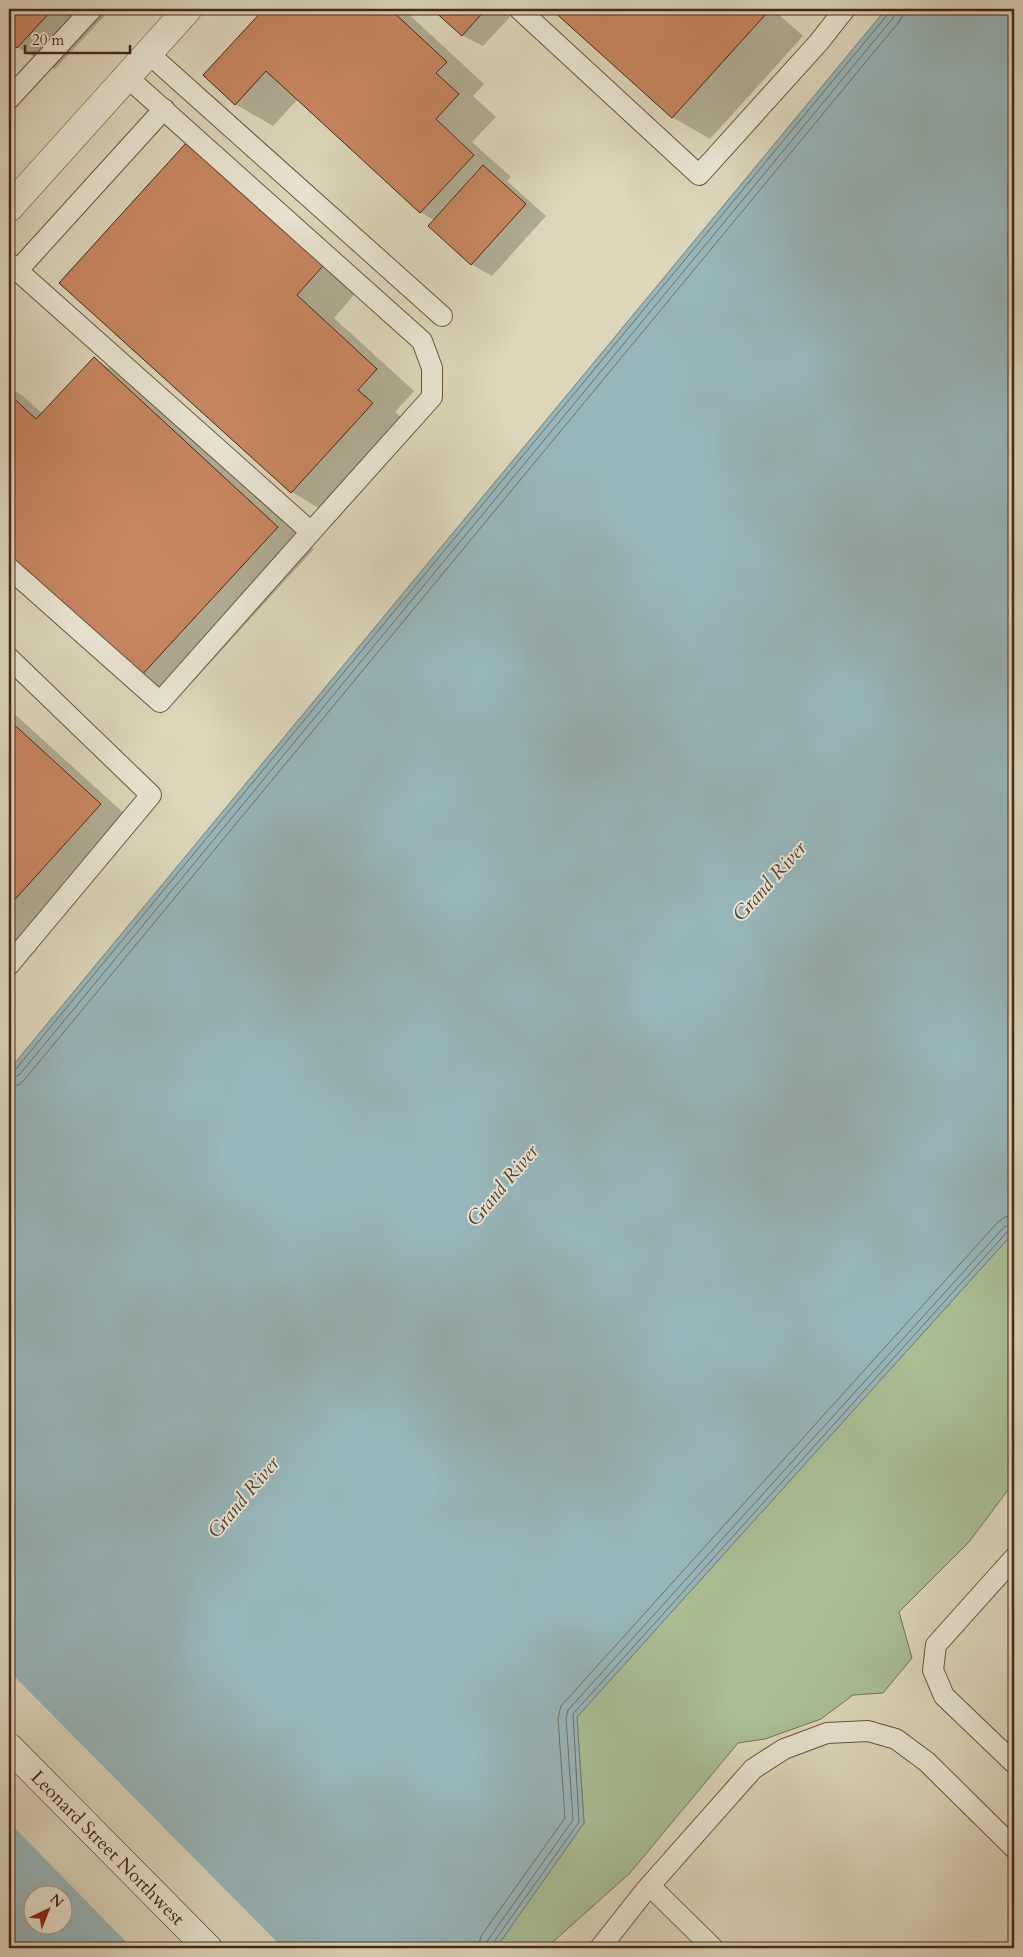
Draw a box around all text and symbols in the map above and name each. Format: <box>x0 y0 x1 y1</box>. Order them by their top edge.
scale bar <box>25 22 130 54</box>
text: 20 m <box>32 30 64 50</box>
water label: Grand River <box>726 835 813 927</box>
water label: Grand River <box>460 1138 545 1232</box>
water label: Grand River <box>201 1450 286 1544</box>
street label: Leonard Street Northwest <box>26 1765 190 1929</box>
north arrow <box>22 1884 72 1934</box>

